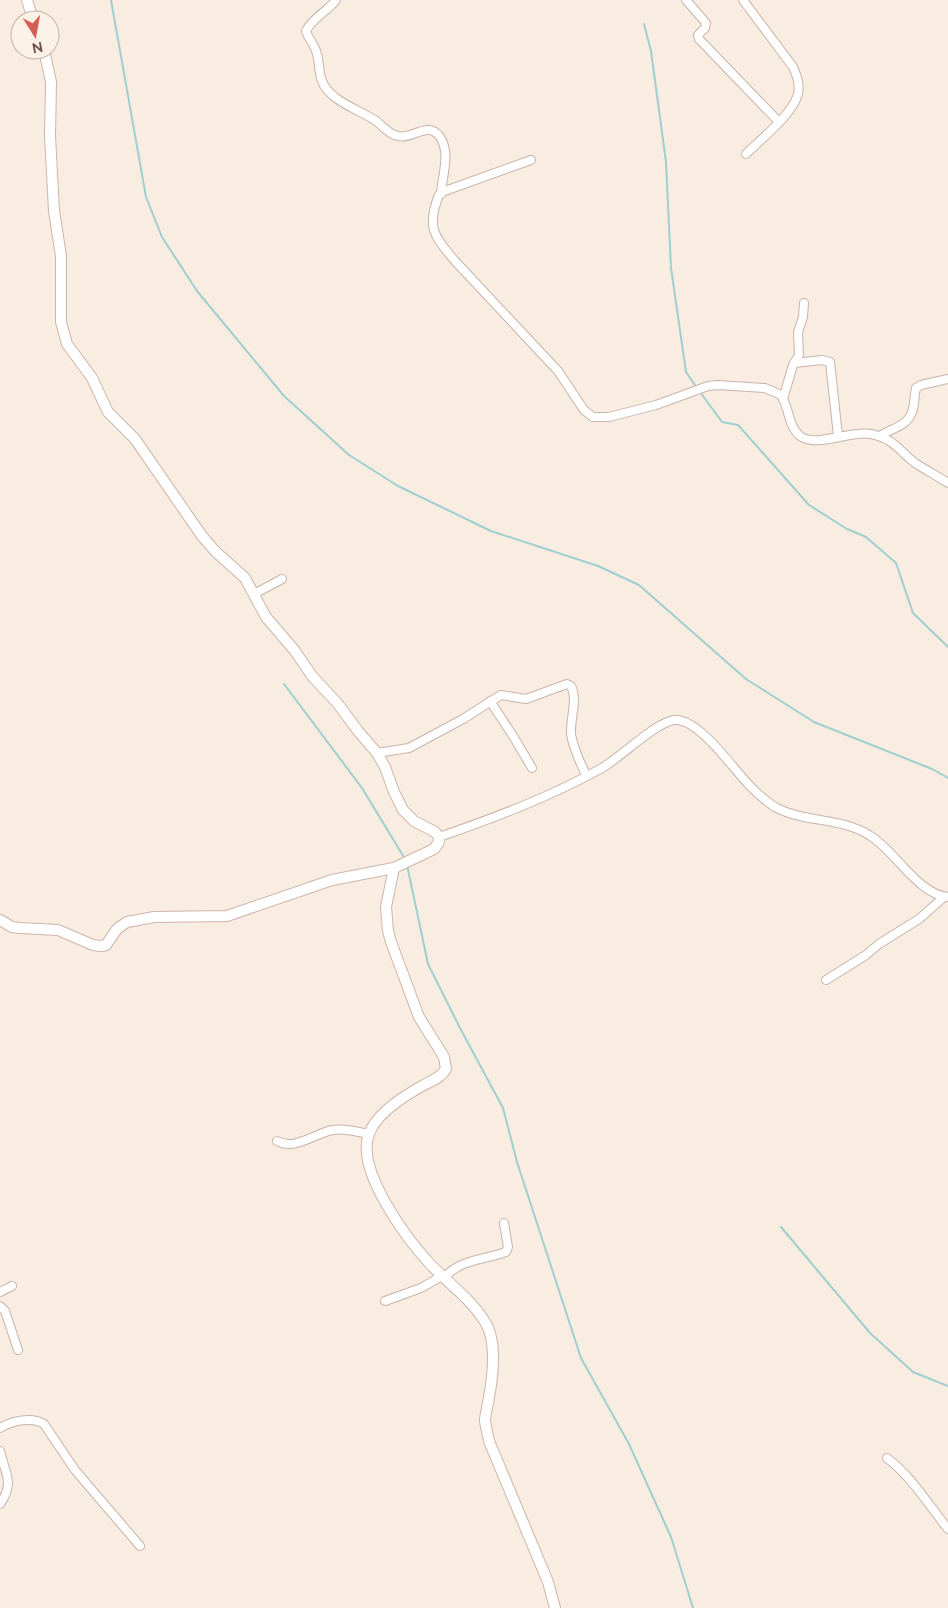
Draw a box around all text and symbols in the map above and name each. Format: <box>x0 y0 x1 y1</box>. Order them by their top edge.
north arrow <box>10 10 60 60</box>
text: N <box>31 39 44 57</box>

